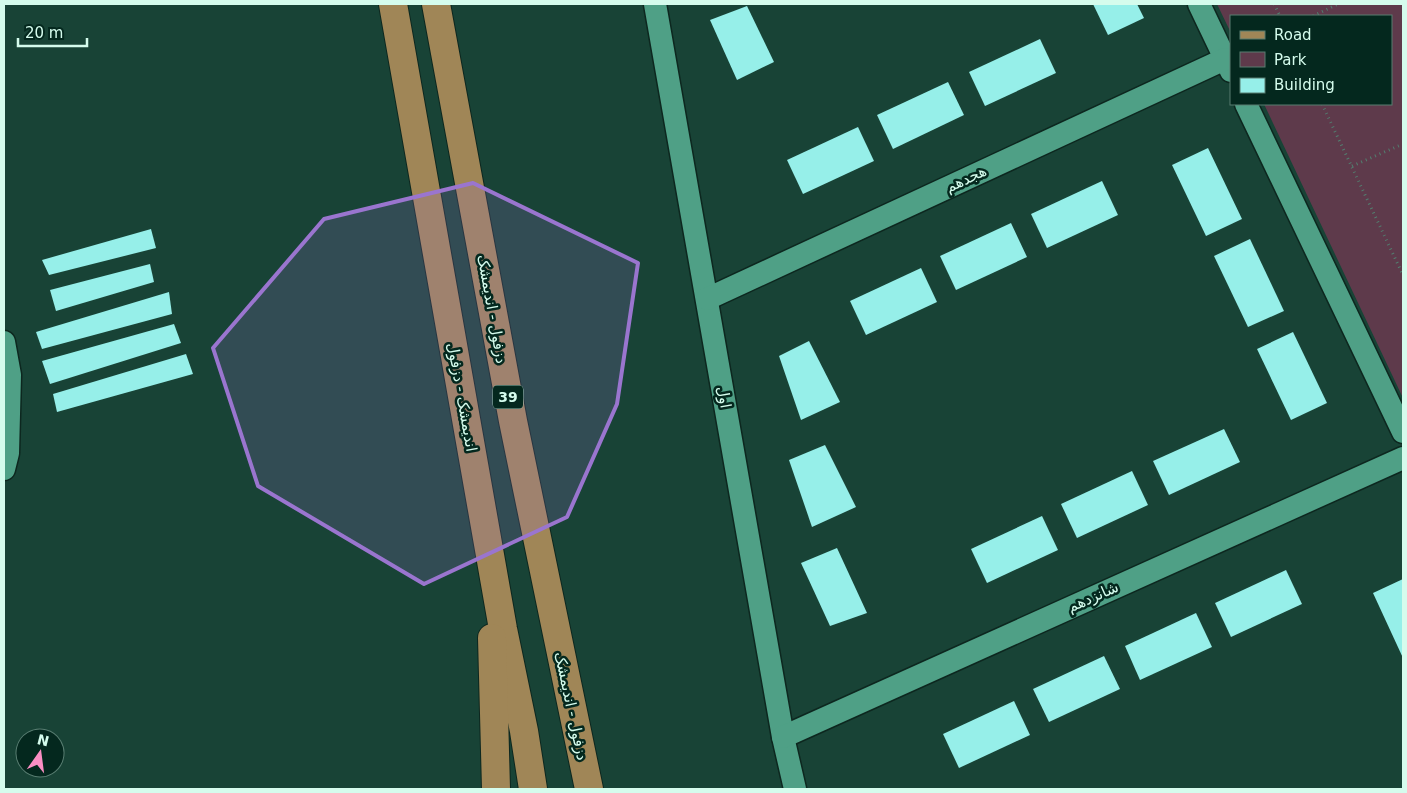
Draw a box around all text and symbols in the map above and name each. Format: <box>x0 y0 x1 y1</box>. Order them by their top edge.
scale bar <box>18 15 86 47</box>
legend <box>1230 15 1392 105</box>
text: 20 m <box>25 24 63 42</box>
text: Road <box>1274 26 1312 44</box>
text: Park <box>1274 51 1307 69</box>
text: Building <box>1274 76 1335 94</box>
street label: هجدهم <box>943 162 990 196</box>
street label: دزفول - اندیمشک <box>474 253 510 365</box>
street label: اندیمشک - دزفول <box>444 341 480 453</box>
street label: اول <box>713 384 735 410</box>
road number: 39 <box>493 386 523 408</box>
street label: شانزدهم <box>1065 578 1121 616</box>
street label: دزفول - اندیمشک <box>551 650 591 762</box>
north arrow <box>15 728 65 778</box>
text: N <box>36 731 51 750</box>

